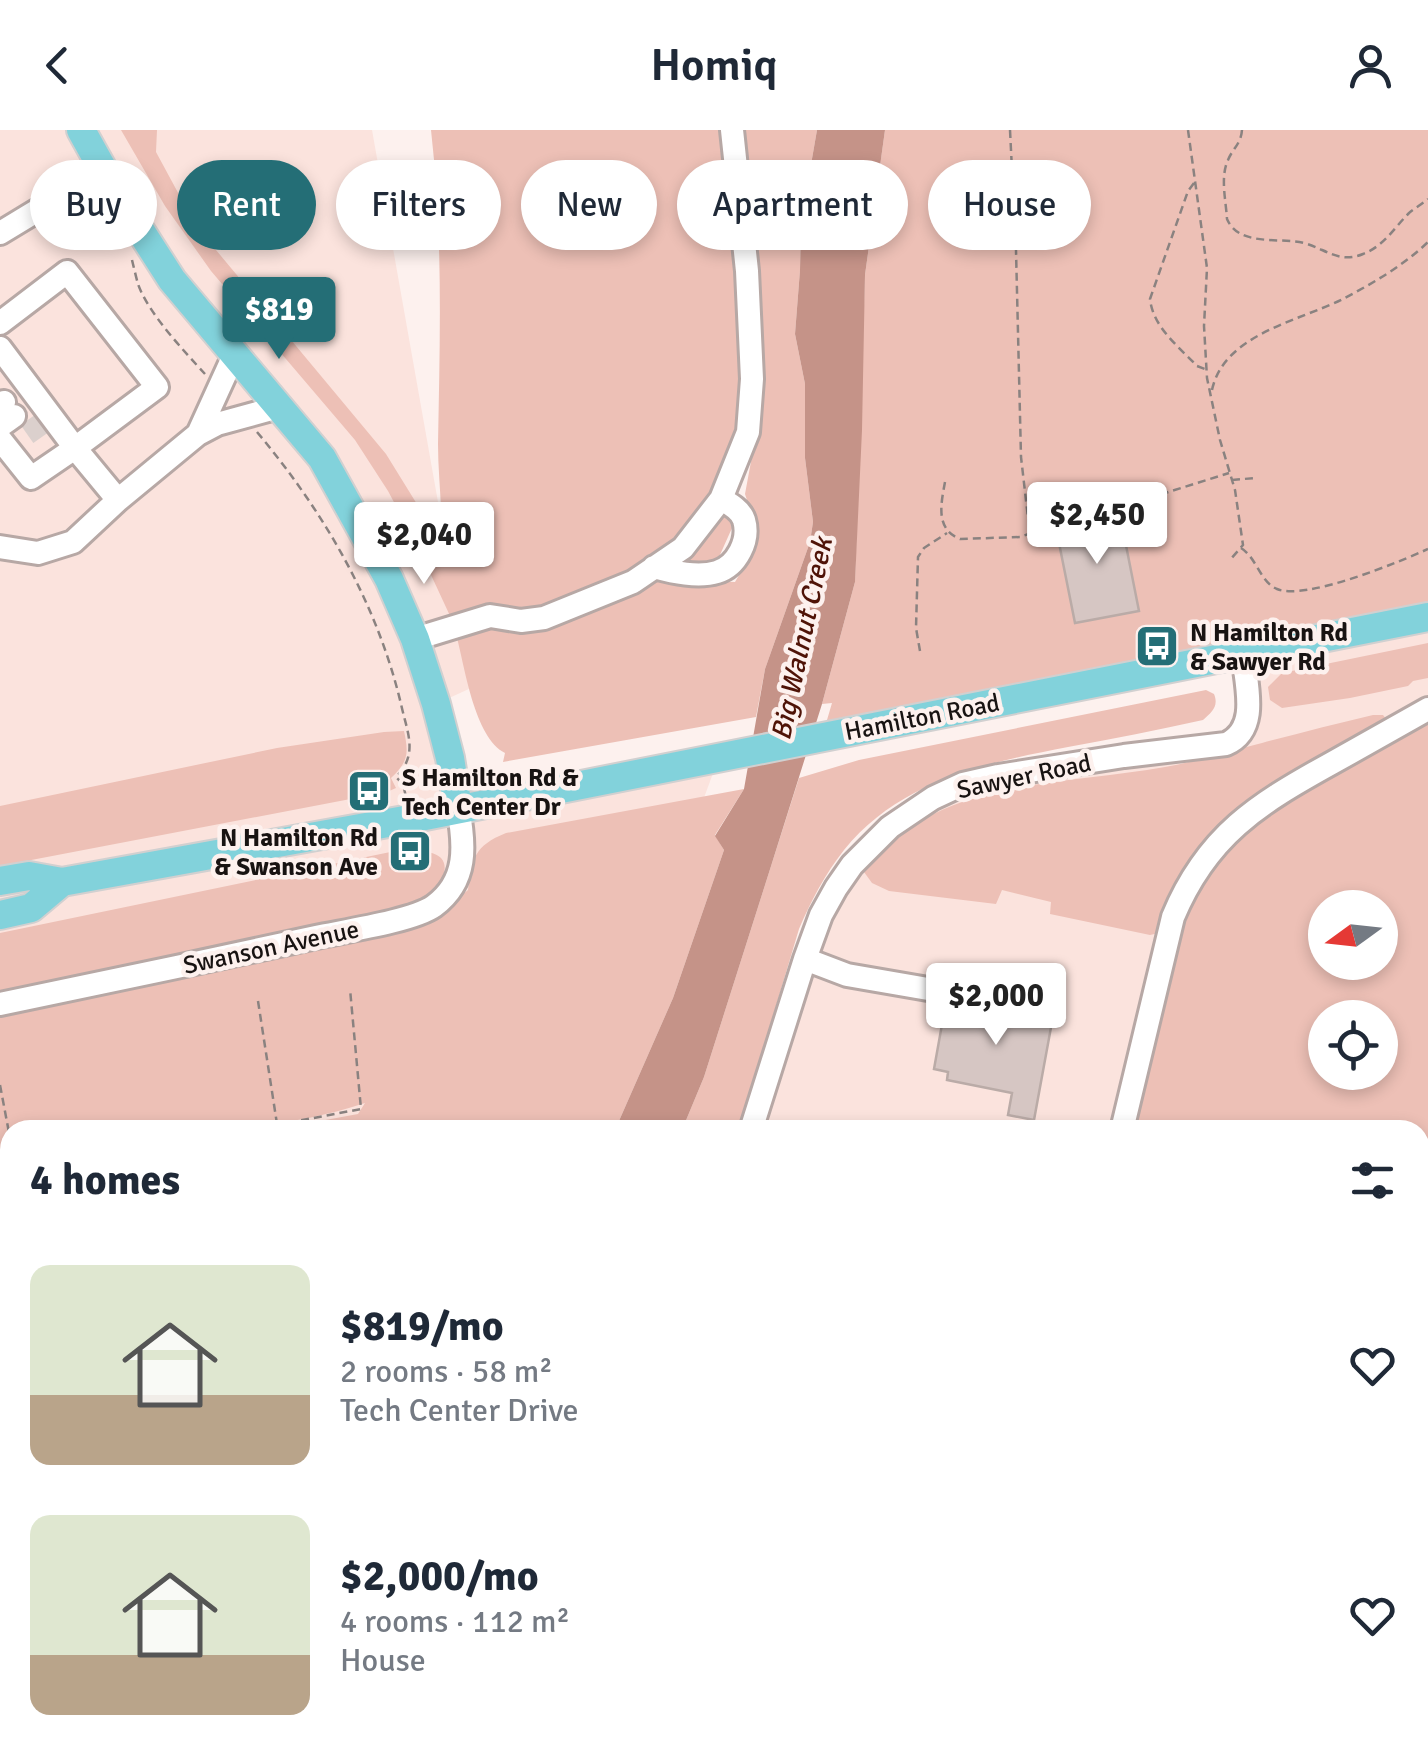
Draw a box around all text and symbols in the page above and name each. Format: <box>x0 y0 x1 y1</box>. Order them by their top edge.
icon: back <box>30 38 85 93</box>
text: Homiq <box>650 38 778 93</box>
icon: person <box>1343 38 1398 93</box>
chip: Buy <box>30 160 157 250</box>
chip: Rent <box>177 160 316 250</box>
chip: Filters <box>336 160 501 250</box>
chip: New <box>521 160 657 250</box>
chip: Apartment <box>677 160 908 250</box>
chip: House <box>928 160 1091 250</box>
pin: $819 <box>220 277 338 362</box>
text: $819 <box>244 290 314 329</box>
pin: $2,450 <box>1016 482 1178 567</box>
text: $2,450 <box>1049 495 1145 534</box>
pin: $2,040 <box>343 502 505 587</box>
text: $2,040 <box>376 515 472 554</box>
water label: Big Walnut Creek <box>764 532 841 743</box>
place label: N Hamilton Rd & Sawyer Rd <box>1190 617 1348 677</box>
bus stop icon: N Hamilton Rd & Sawyer Rd <box>1134 623 1180 669</box>
street label: Hamilton Road <box>842 687 1002 747</box>
street label: Sawyer Road <box>954 747 1094 805</box>
place label: S Hamilton Rd & Tech Center Dr <box>402 762 579 822</box>
bus stop icon: S Hamilton Rd & Tech Center Dr <box>346 768 392 814</box>
place label: N Hamilton Rd & Swanson Ave <box>214 822 378 882</box>
bus stop icon: N Hamilton Rd & Swanson Ave <box>387 828 433 874</box>
north arrow <box>1308 890 1398 980</box>
map controls <box>1308 890 1398 1090</box>
street label: Swanson Avenue <box>180 913 362 981</box>
pin: $2,000 <box>915 963 1077 1048</box>
text: $2,000 <box>948 976 1044 1015</box>
button: locate <box>1308 1000 1398 1090</box>
icon: filters <box>1345 1153 1400 1208</box>
text: 4 homes <box>30 1155 180 1206</box>
text: $819/mo <box>340 1301 504 1352</box>
icon: home <box>110 1305 230 1425</box>
icon: heart <box>1345 1338 1400 1393</box>
text: 2 rooms · 58 m² <box>340 1352 553 1391</box>
text: Tech Center Drive <box>340 1391 579 1430</box>
text: $2,000/mo <box>340 1551 539 1602</box>
icon: home <box>110 1555 230 1675</box>
icon: heart <box>1345 1588 1400 1643</box>
text: 4 rooms · 112 m² <box>340 1602 570 1641</box>
text: House <box>340 1641 426 1680</box>

